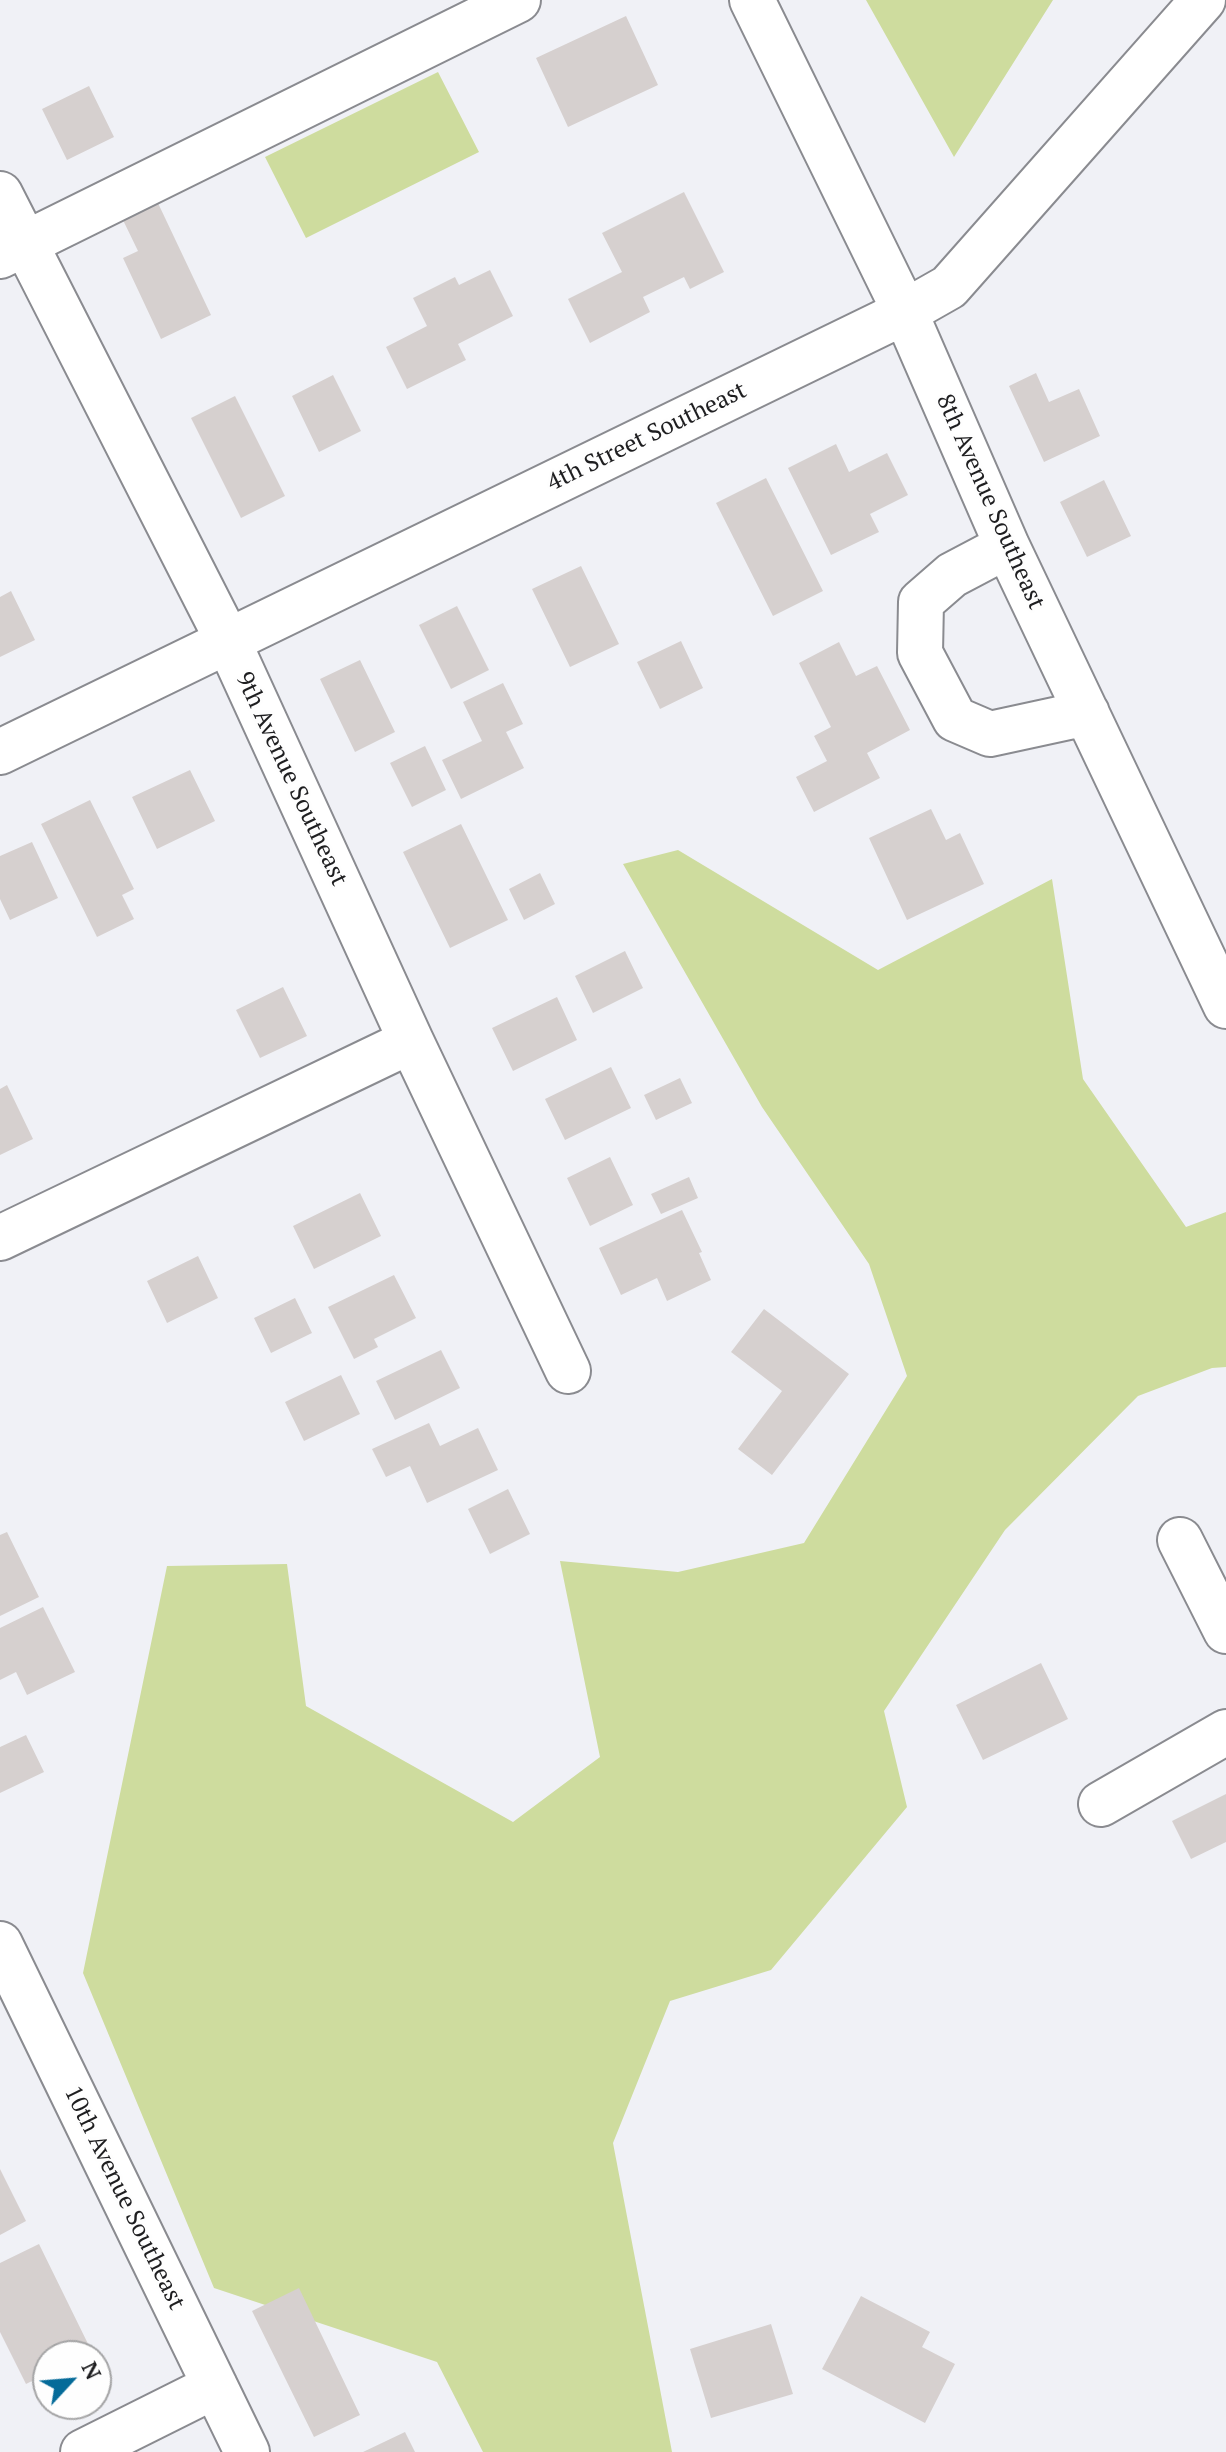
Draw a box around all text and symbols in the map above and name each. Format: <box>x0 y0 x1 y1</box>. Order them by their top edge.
street label: 4th Street Southeast <box>543 376 751 498</box>
street label: 8th Avenue Southeast <box>930 390 1050 614</box>
street label: 9th Avenue Southeast <box>229 668 353 890</box>
street label: 10th Avenue Southeast <box>57 2081 191 2315</box>
north arrow <box>32 2340 112 2420</box>
text: N <box>76 2356 109 2384</box>

